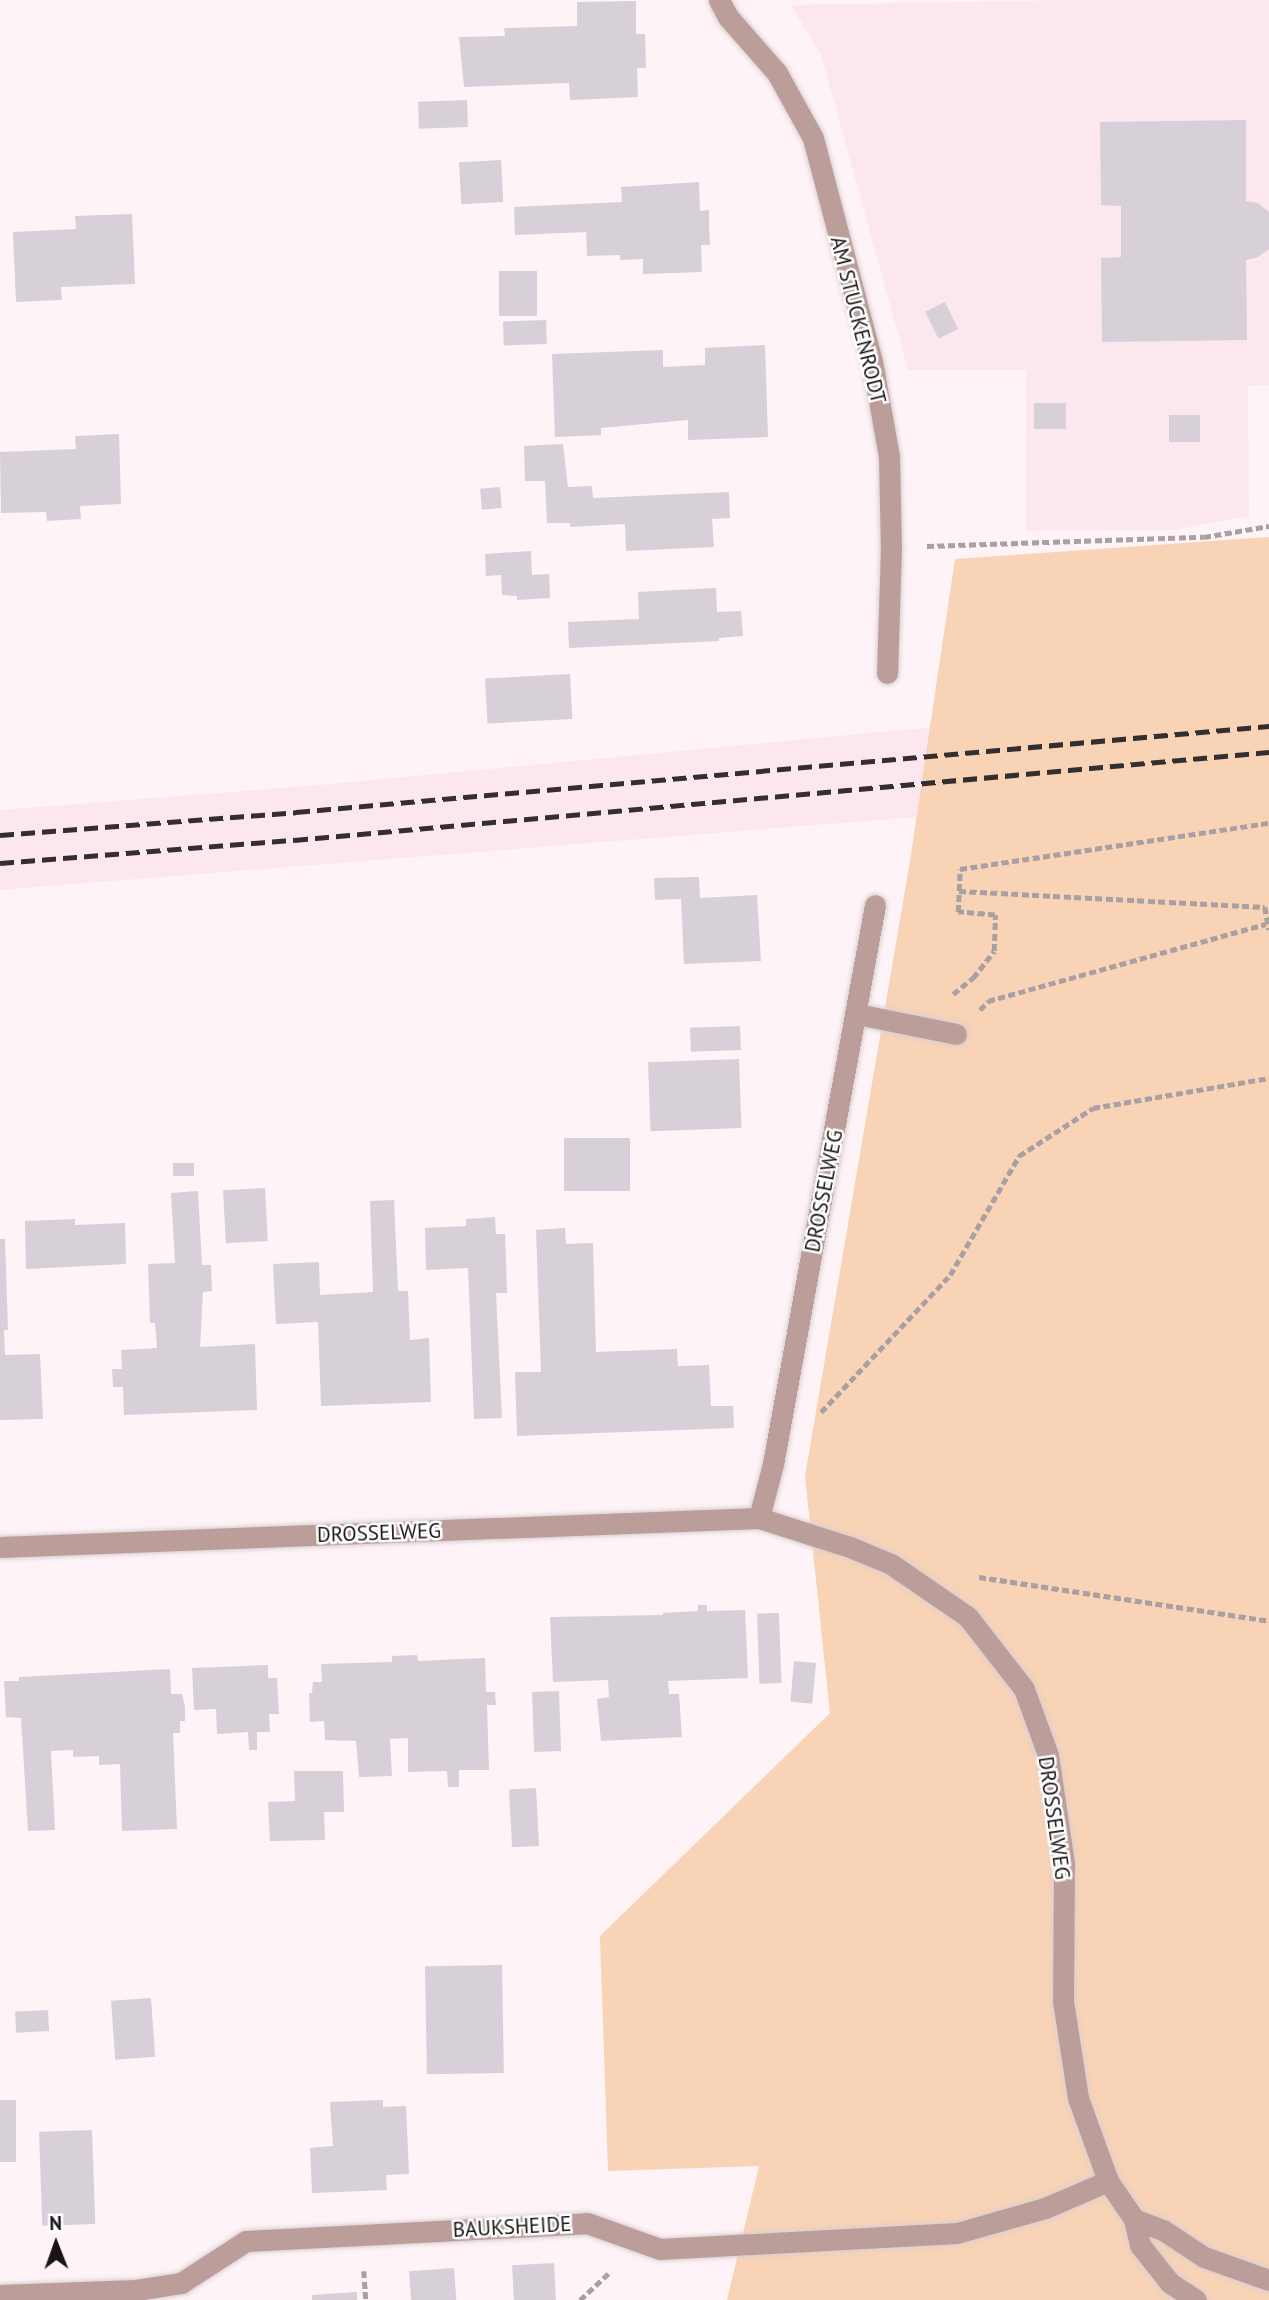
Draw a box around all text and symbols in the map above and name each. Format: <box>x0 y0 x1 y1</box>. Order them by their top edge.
street label: AM STUCKENRODT <box>825 234 891 406</box>
street label: DROSSELWEG <box>800 1128 848 1254</box>
street label: DROSSELWEG <box>317 1518 441 1548</box>
street label: DROSSELWEG <box>1033 1755 1075 1881</box>
north arrow <box>21 2209 91 2279</box>
text: N <box>49 2211 62 2235</box>
street label: BAUKSHEIDE <box>452 2211 572 2243</box>

